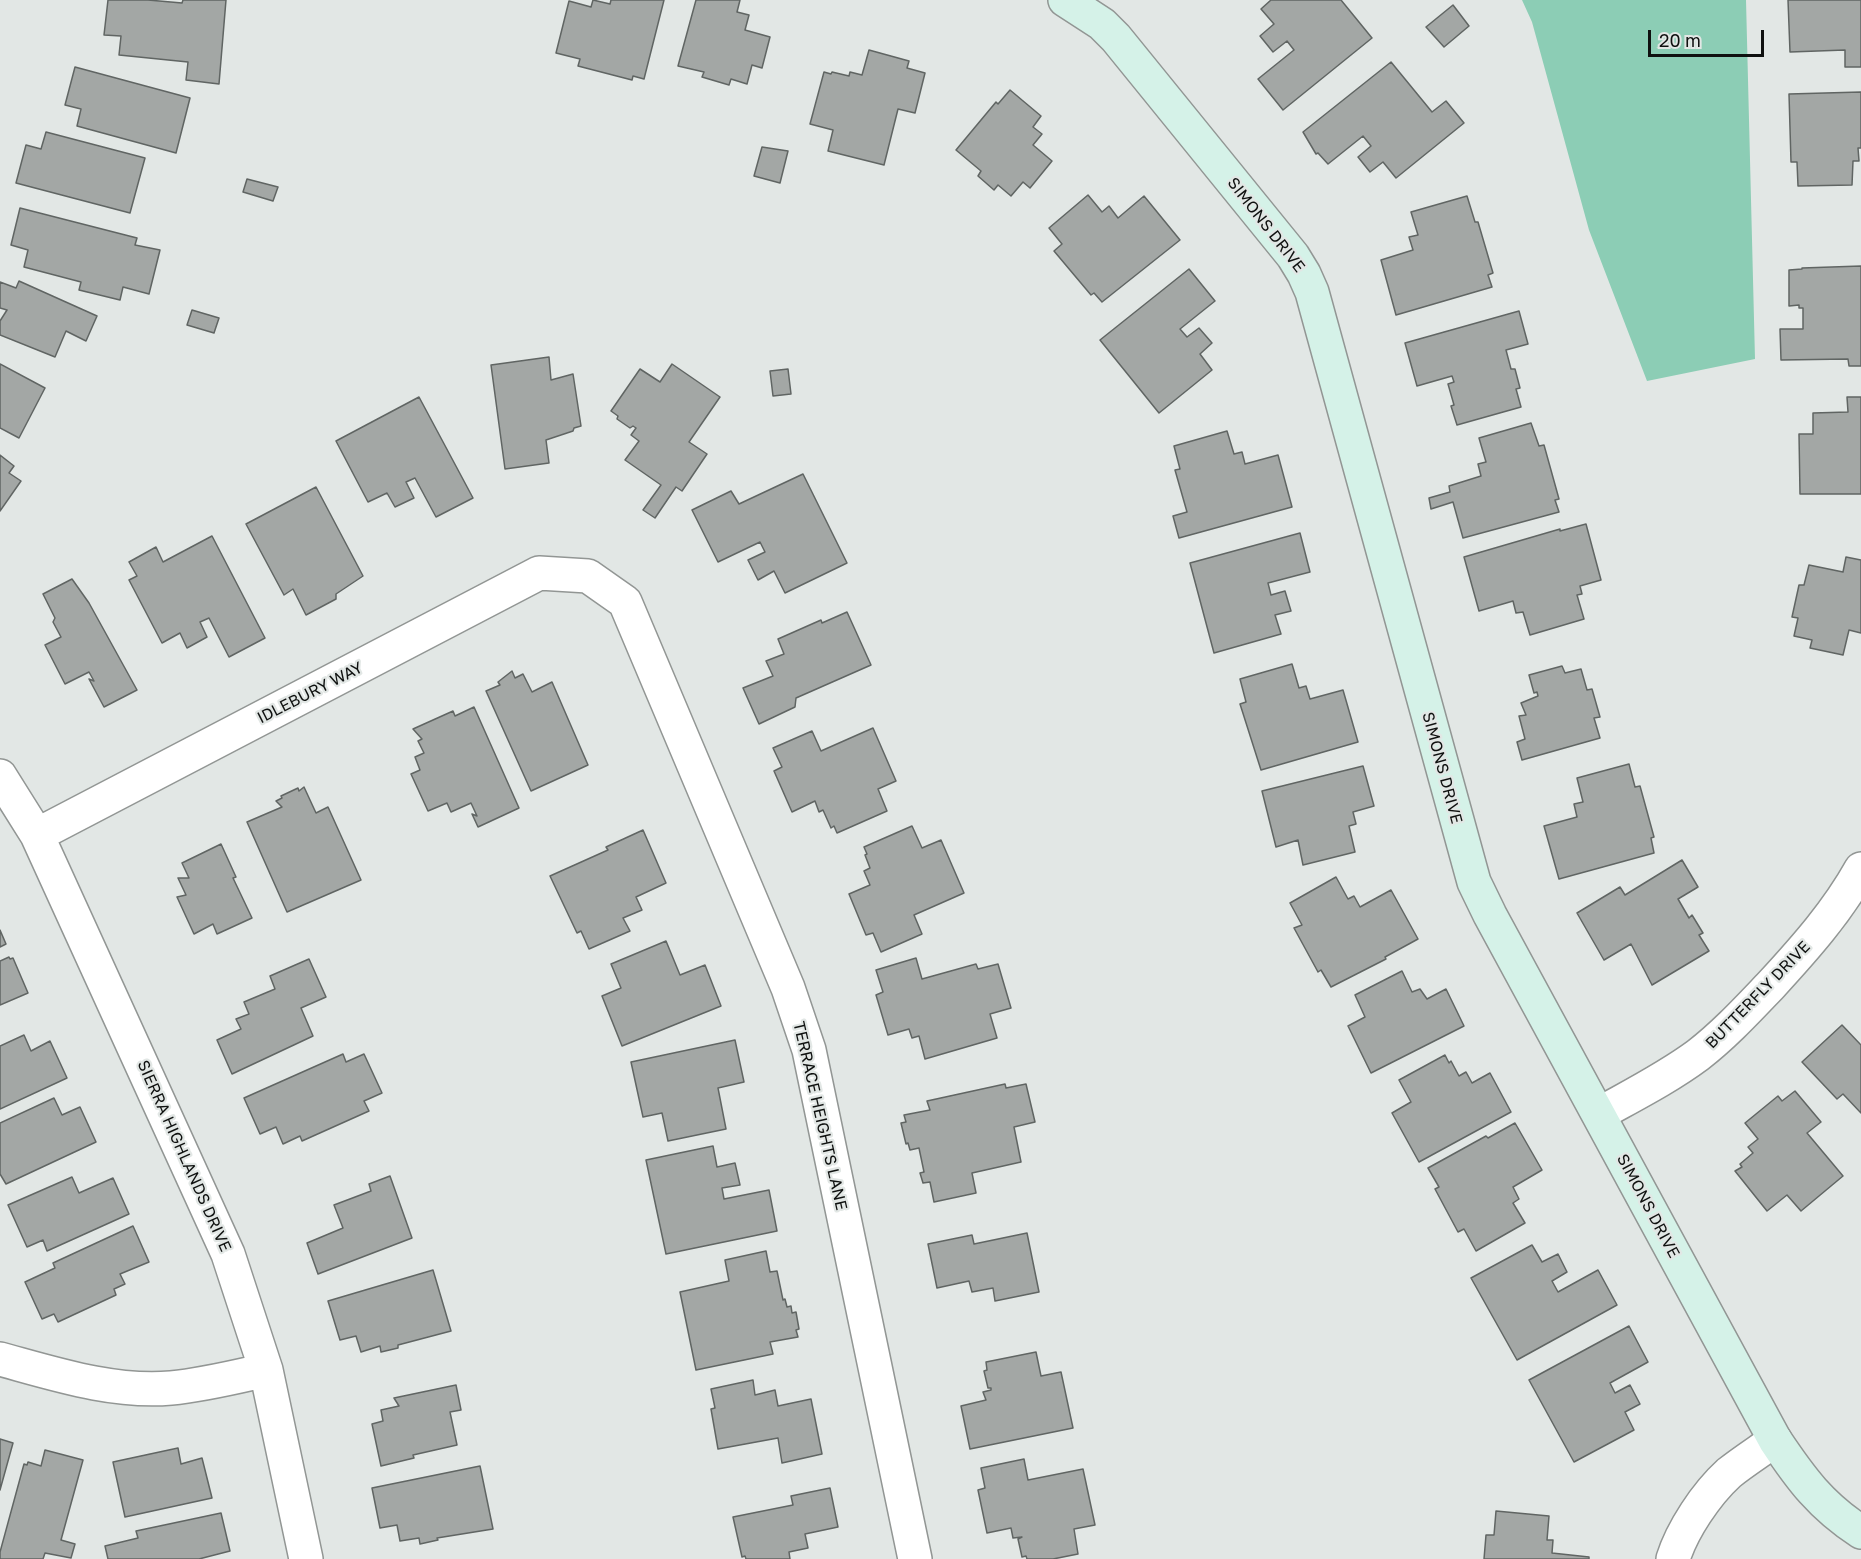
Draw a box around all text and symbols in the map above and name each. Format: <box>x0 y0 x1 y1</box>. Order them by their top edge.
scale bar <box>1651 18 1766 56</box>
text: 20 m <box>1659 29 1701 51</box>
street label: SIMONS DRIVE <box>1223 174 1309 276</box>
street label: IDLEBURY WAY <box>254 658 366 728</box>
street label: SIMONS DRIVE <box>1418 710 1466 826</box>
street label: BUTTERFLY DRIVE <box>1702 937 1814 1053</box>
street label: TERRACE HEIGHTS LANE <box>789 1020 851 1212</box>
street label: SIERRA HIGHLANDS DRIVE <box>133 1057 235 1255</box>
street label: SIMONS DRIVE <box>1613 1151 1683 1261</box>

